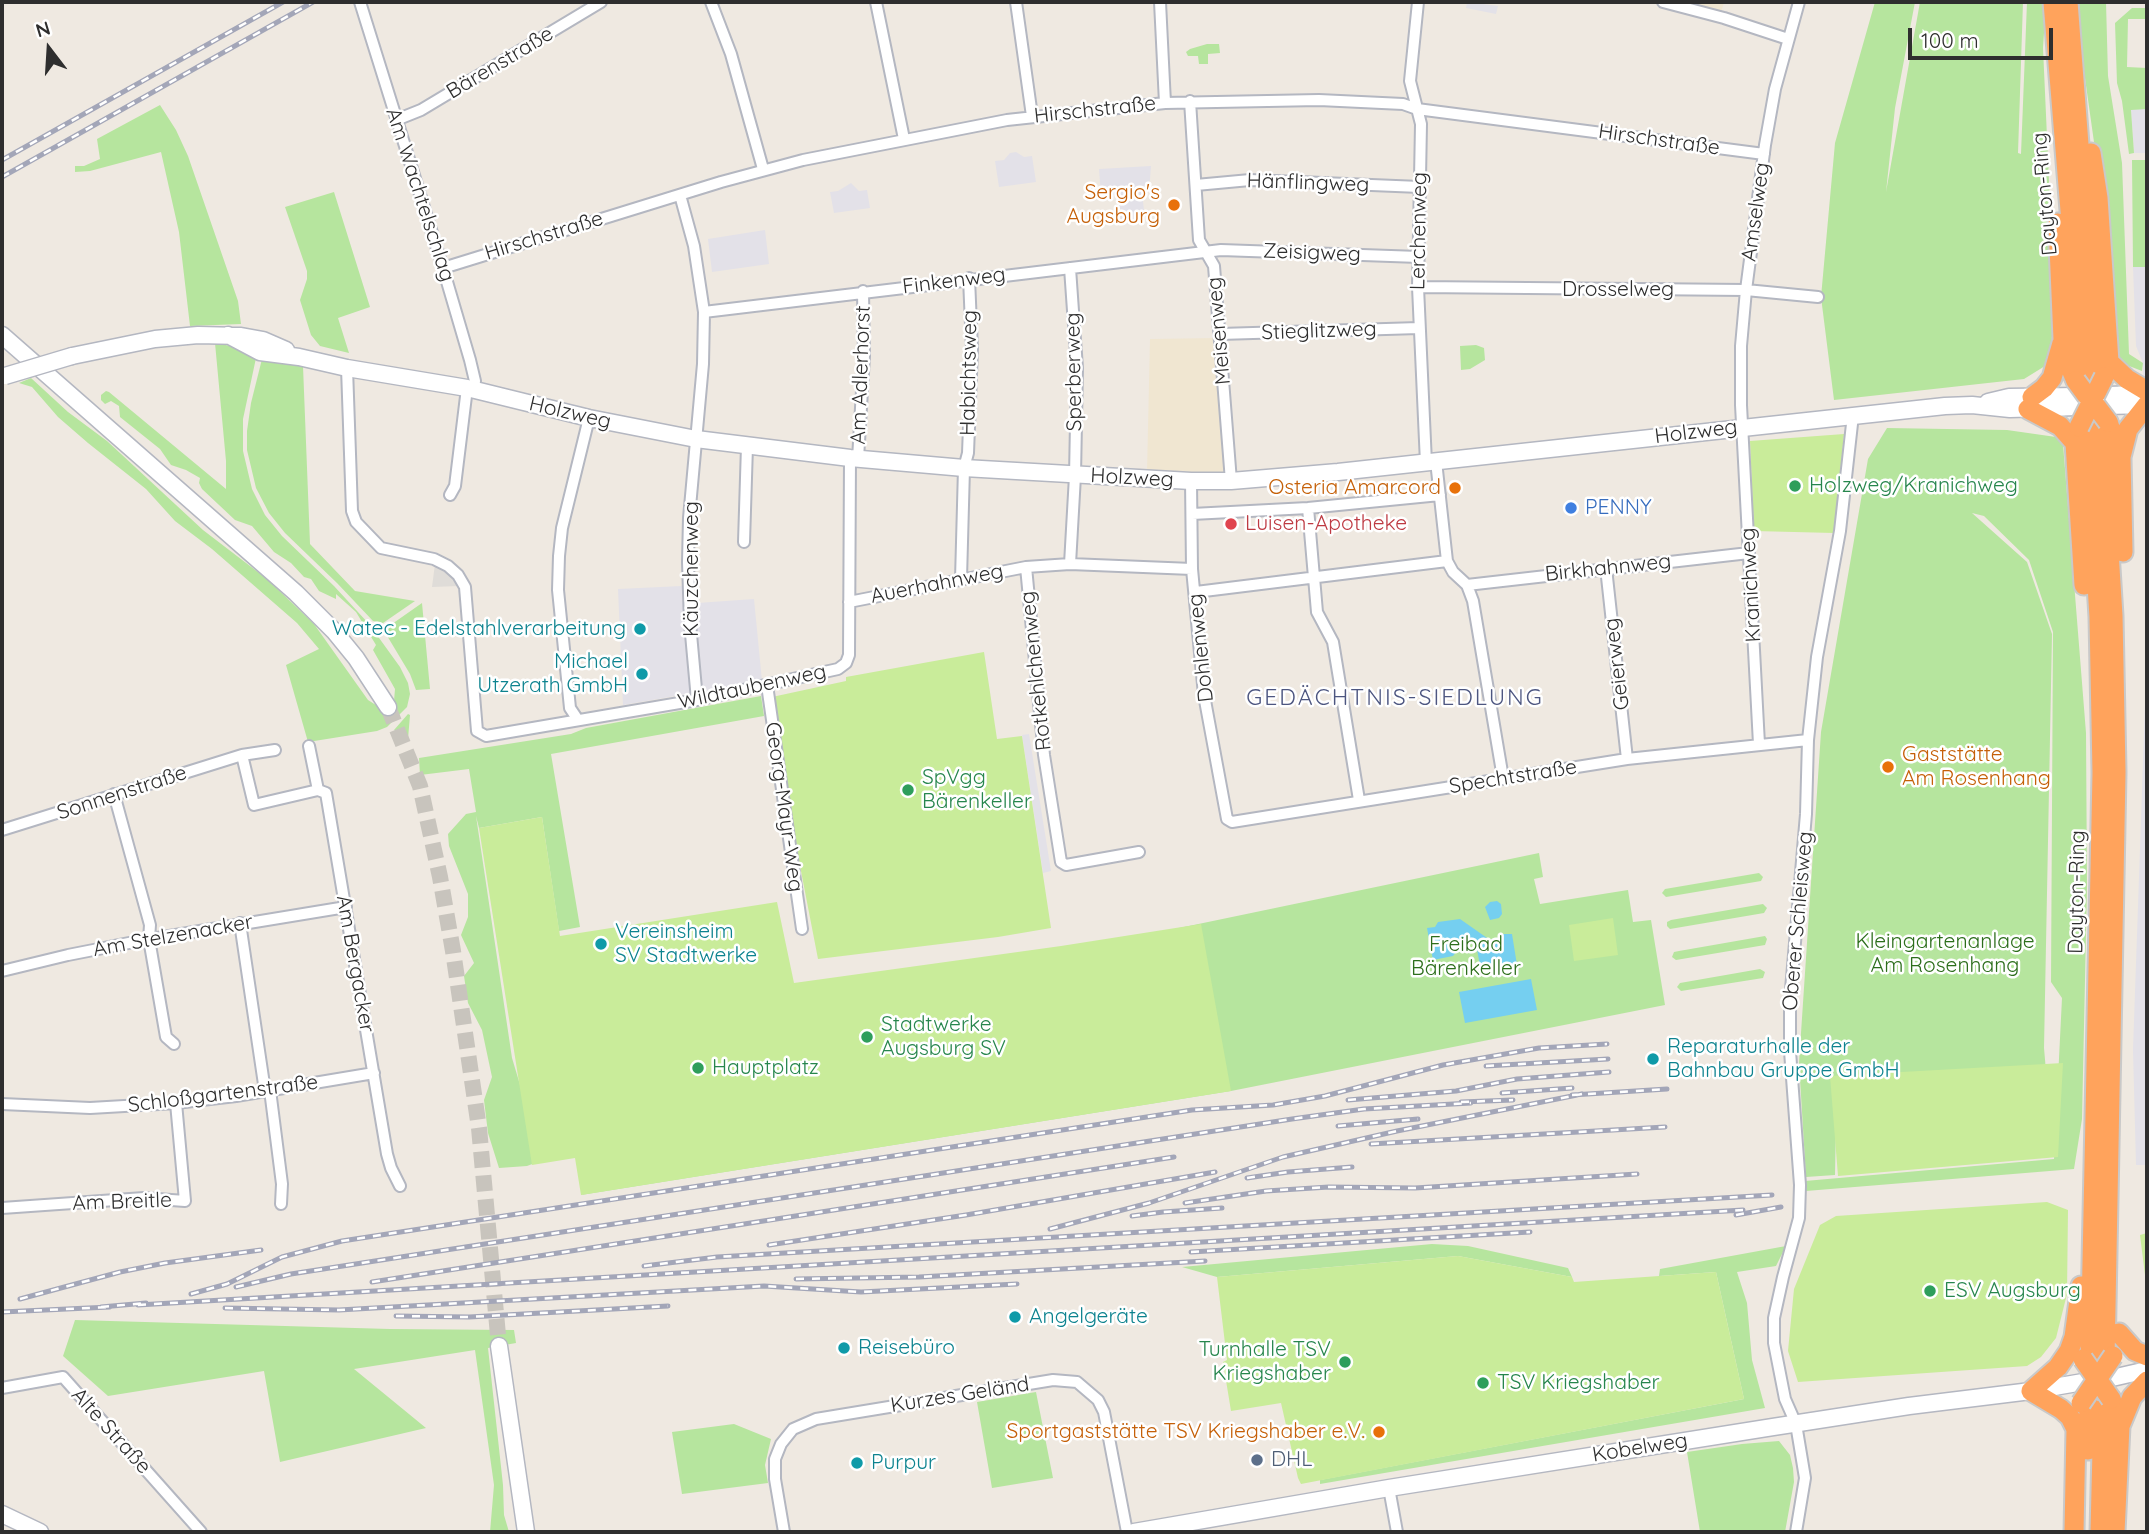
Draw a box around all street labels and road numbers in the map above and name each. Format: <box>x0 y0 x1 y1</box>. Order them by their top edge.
street label: Bärenstraße <box>442 21 558 105</box>
street label: Hirschstraße <box>1033 91 1157 129</box>
street label: Am Wachtelschlag <box>380 105 460 285</box>
street label: Hirschstraße <box>1597 119 1721 161</box>
street label: Dayton-Ring <box>2027 131 2063 257</box>
street label: Amselweg <box>1737 161 1775 263</box>
street label: Hänflingweg <box>1246 168 1370 198</box>
street label: Lerchenweg <box>1405 172 1433 290</box>
street label: Hirschstraße <box>482 206 606 266</box>
street label: Zeisigweg <box>1263 239 1361 267</box>
street label: Finkenweg <box>901 262 1007 300</box>
street label: Meisenweg <box>1202 276 1236 386</box>
street label: Drosselweg <box>1562 277 1674 303</box>
street label: Am Adlerhorst <box>846 305 876 445</box>
street label: Habichtsweg <box>955 310 983 436</box>
street label: Sperberweg <box>1060 312 1088 432</box>
street label: Stieglitzweg <box>1261 316 1377 346</box>
street label: Holzweg <box>527 391 613 435</box>
street label: Holzweg <box>1653 414 1739 450</box>
street label: Holzweg <box>1090 463 1174 493</box>
street label: Käuzchenweg <box>679 501 705 637</box>
street label: Kranichweg <box>1735 527 1767 643</box>
street label: Birkhahnweg <box>1544 549 1672 587</box>
street label: Auerhahnweg <box>869 559 1005 609</box>
street label: Rotkehlchenweg <box>1015 590 1057 752</box>
street label: Dohlenweg <box>1183 592 1219 704</box>
street label: Geierweg <box>1599 617 1635 711</box>
street label: Wildtaubenweg <box>675 659 829 715</box>
street label: Georg-Mayr-Weg <box>760 720 808 894</box>
street label: Spechtstraße <box>1447 754 1579 800</box>
street label: Sonnenstraße <box>54 760 190 826</box>
street label: Oberer Schleisweg <box>1778 830 1818 1012</box>
street label: Dayton-Ring <box>2063 830 2091 954</box>
street label: Am Bergacker <box>331 893 379 1035</box>
street label: Am Stelzenacker <box>91 910 255 962</box>
street label: Schloßgartenstraße <box>126 1070 320 1118</box>
street label: Am Breitle <box>72 1188 172 1216</box>
street label: Kurzes Geländ <box>889 1372 1031 1418</box>
street label: Alte Straße <box>66 1383 156 1479</box>
street label: Kobelweg <box>1591 1428 1689 1468</box>

